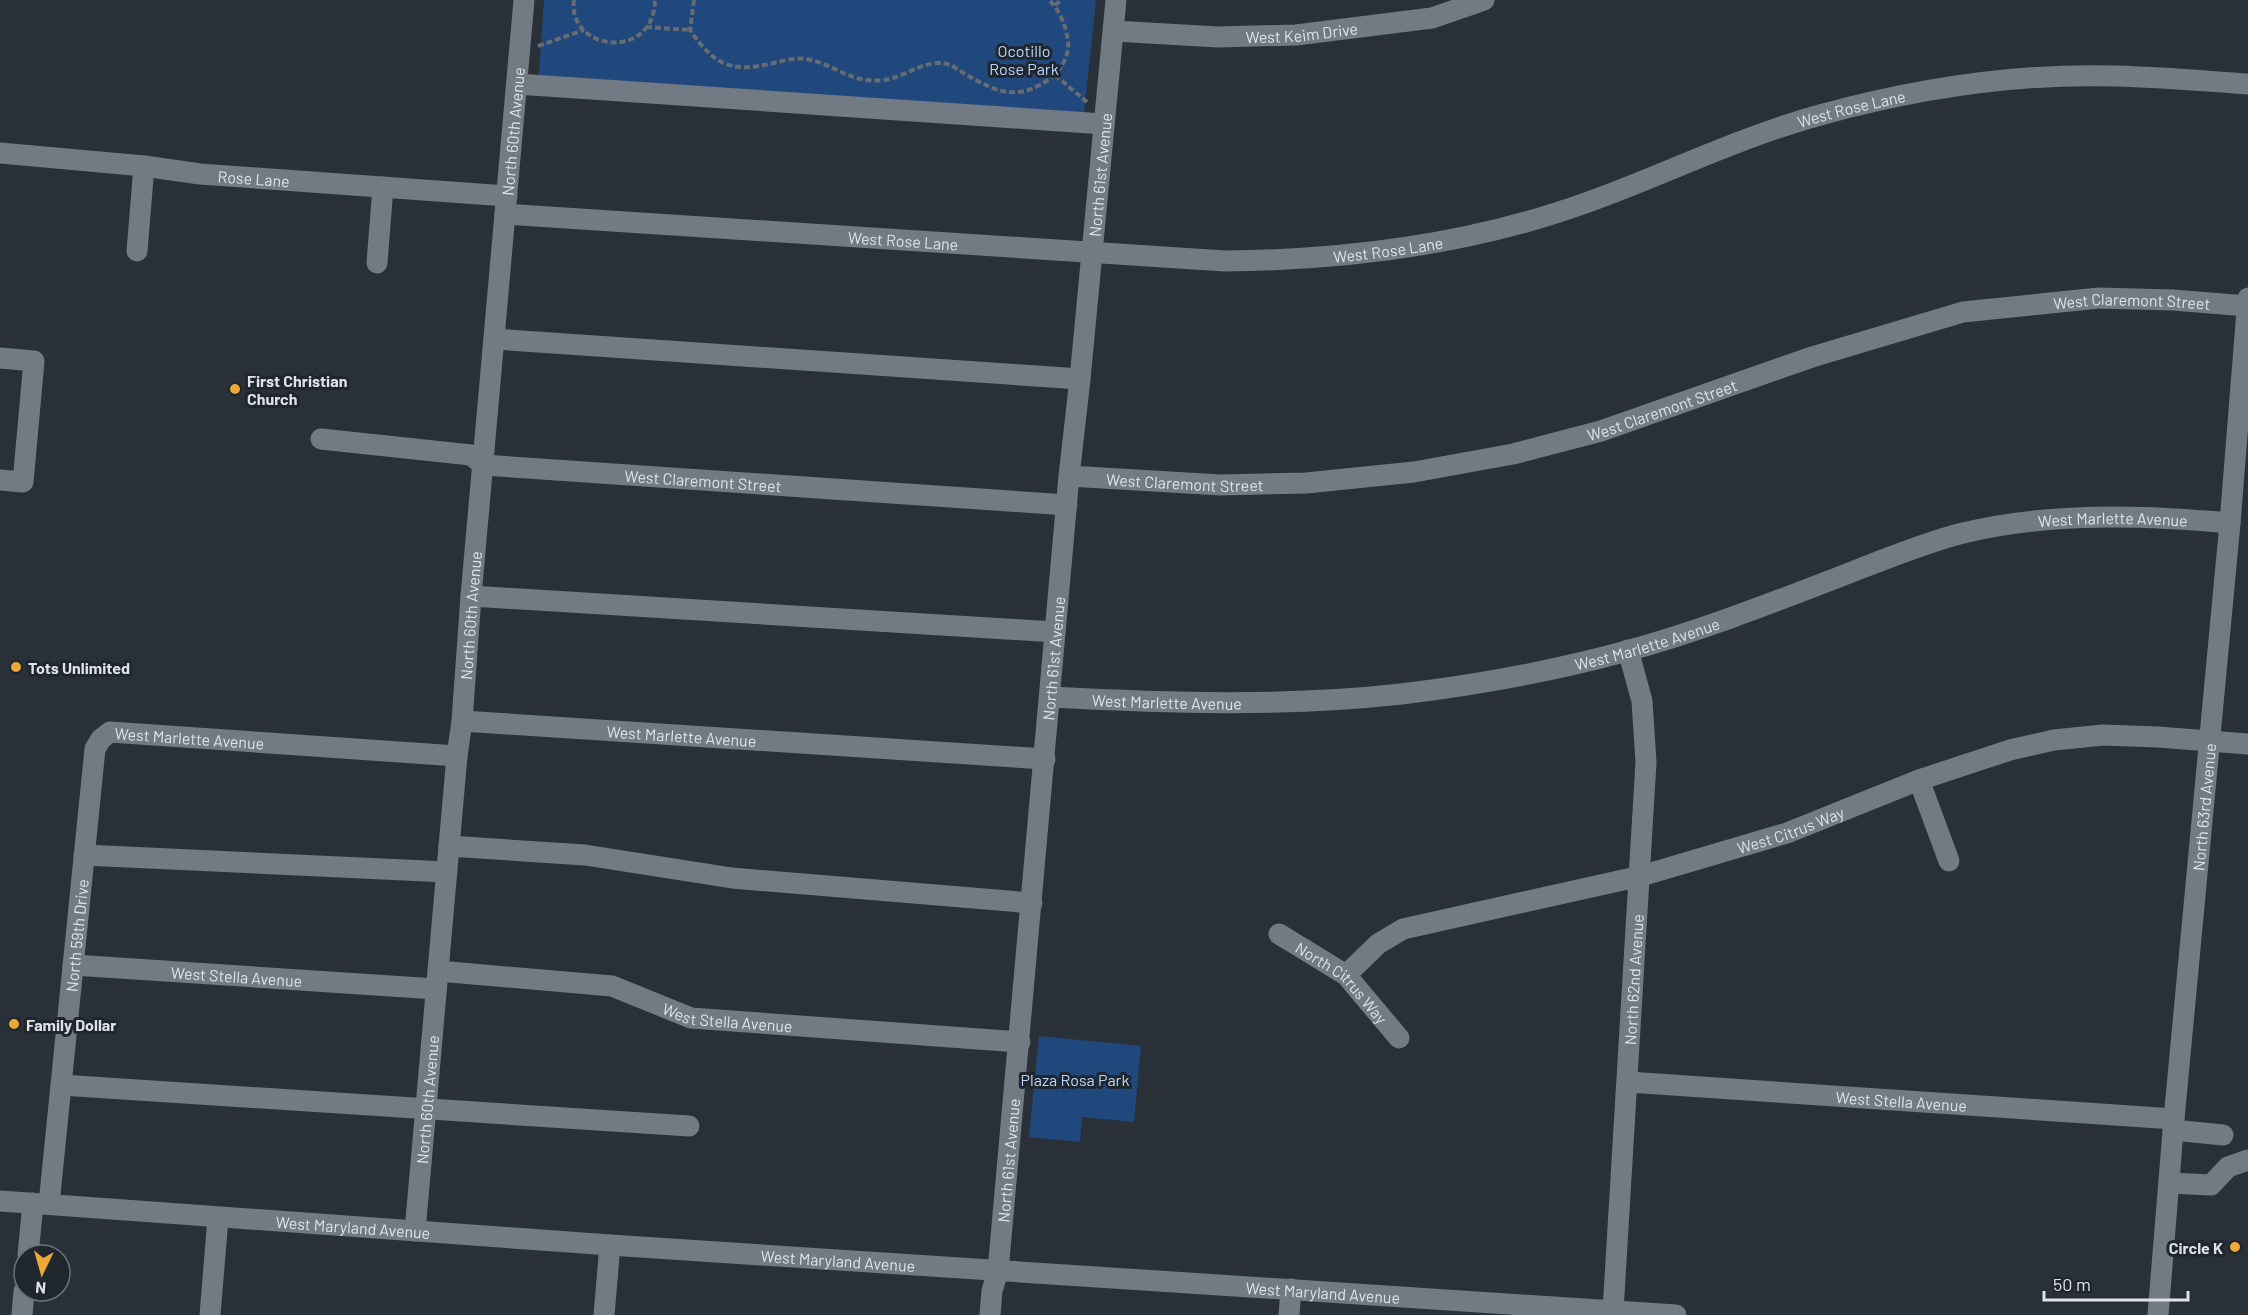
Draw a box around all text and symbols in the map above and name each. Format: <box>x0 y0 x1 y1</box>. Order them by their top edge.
street label: West Keim Drive <box>1245 18 1359 46</box>
park label: Ocotillo Rose Park <box>989 41 1059 78</box>
street label: North 60th Avenue <box>497 66 527 197</box>
street label: West Rose Lane <box>1795 86 1907 131</box>
street label: North 61st Avenue <box>1084 112 1115 237</box>
street label: Rose Lane <box>217 166 290 190</box>
street label: West Rose Lane <box>847 227 959 253</box>
street label: West Rose Lane <box>1332 232 1444 265</box>
street label: West Claremont Street <box>2052 288 2211 312</box>
place label: First Christian Church <box>247 371 347 408</box>
street label: West Claremont Street <box>1585 375 1739 444</box>
marker: First Christian Church <box>228 382 242 396</box>
street label: West Claremont Street <box>624 465 782 495</box>
street label: West Claremont Street <box>1106 469 1264 495</box>
street label: West Marlette Avenue <box>2037 508 2188 530</box>
street label: North 60th Avenue <box>455 550 484 681</box>
street label: North 61st Avenue <box>1038 596 1068 721</box>
street label: West Marlette Avenue <box>1573 613 1722 673</box>
place label: Tots Unlimited <box>28 658 130 677</box>
marker: Tots Unlimited <box>9 660 23 674</box>
street label: West Marlette Avenue <box>1091 690 1242 712</box>
street label: West Marlette Avenue <box>606 721 757 750</box>
street label: West Marlette Avenue <box>114 723 265 752</box>
street label: North 63rd Avenue <box>2188 742 2219 872</box>
street label: West Citrus Way <box>1735 801 1847 857</box>
street label: North 59th Drive <box>61 878 91 993</box>
street label: North 62nd Avenue <box>1619 913 1646 1046</box>
street label: North Citrus Way <box>1292 937 1392 1027</box>
street label: West Stella Avenue <box>170 962 303 990</box>
street label: West Stella Avenue <box>660 998 793 1035</box>
place label: Family Dollar <box>26 1015 116 1034</box>
marker: Family Dollar <box>7 1017 21 1031</box>
street label: North 60th Avenue <box>411 1034 442 1165</box>
park label: Plaza Rosa Park <box>1021 1070 1129 1089</box>
street label: West Stella Avenue <box>1835 1087 1968 1114</box>
street label: North 61st Avenue <box>993 1098 1023 1223</box>
street label: West Maryland Avenue <box>275 1211 431 1242</box>
place label: Circle K <box>2169 1238 2223 1257</box>
marker: Circle K <box>2228 1240 2242 1254</box>
north arrow <box>12 1243 72 1303</box>
street label: West Maryland Avenue <box>760 1245 916 1275</box>
scale bar <box>2044 1264 2188 1302</box>
text: 50 m <box>2053 1273 2091 1295</box>
street label: West Maryland Avenue <box>1245 1277 1401 1306</box>
text: N <box>35 1279 47 1298</box>

